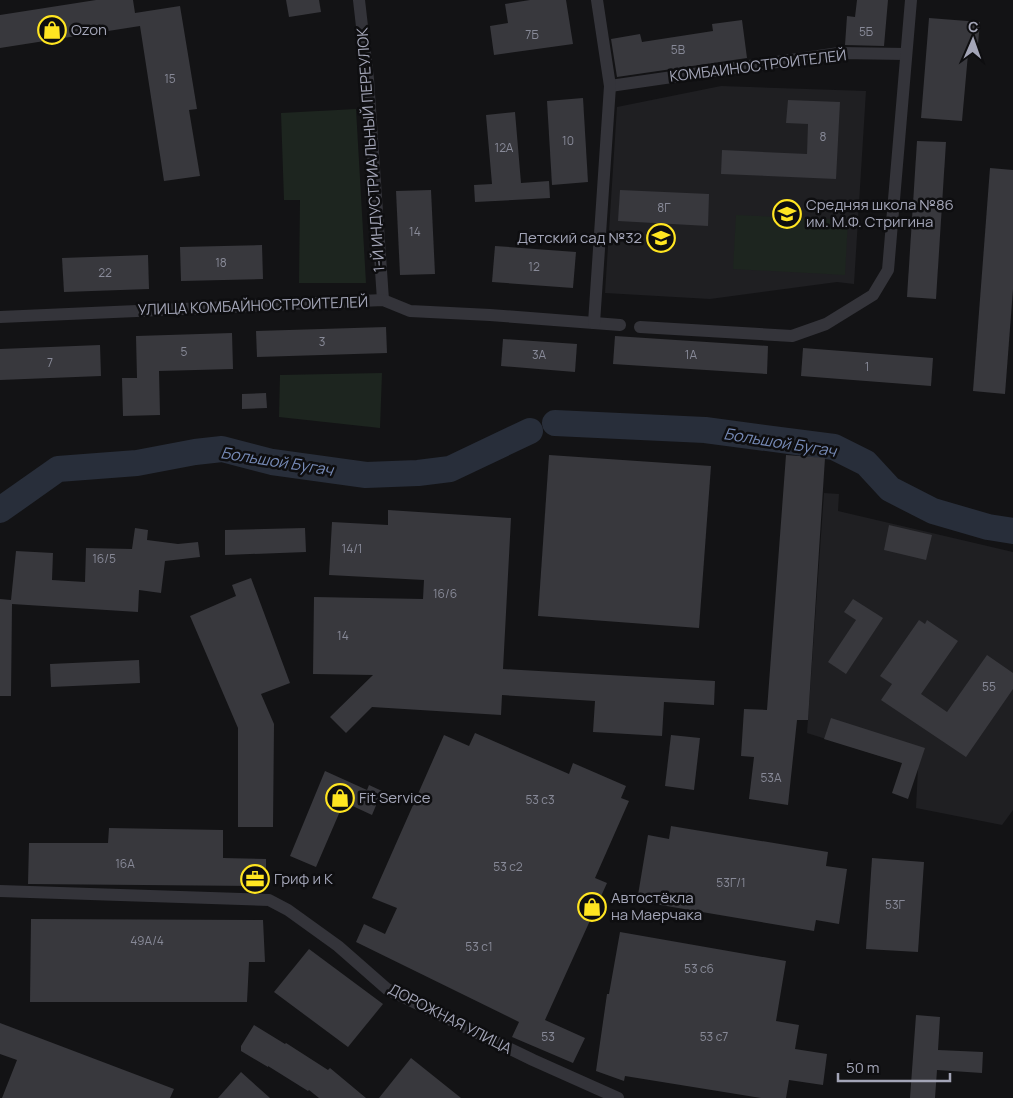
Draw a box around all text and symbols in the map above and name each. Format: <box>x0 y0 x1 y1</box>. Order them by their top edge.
shop icon: Ozon <box>37 15 67 45</box>
north arrow <box>948 15 998 65</box>
text: С <box>968 17 979 36</box>
place label: Ozon <box>71 19 107 40</box>
house number: 5Б <box>859 23 873 40</box>
house number: 7Б <box>525 26 539 43</box>
street label: 1-Й ИНДУСТРИАЛЬНЫЙ ПЕРЕУЛОК <box>351 27 390 273</box>
house number: 5В <box>671 41 685 58</box>
street label: КОМБАИНОСТРОИТЕЛЕЙ <box>668 44 848 87</box>
house number: 15 <box>164 70 176 87</box>
house number: 8 <box>820 128 827 145</box>
house number: 10 <box>562 132 574 149</box>
house number: 12А <box>495 139 514 156</box>
place label: Средняя школа №86 им. М.Ф. Стригина <box>806 194 954 232</box>
house number: 8Г <box>657 199 671 216</box>
school or university icon: Средняя школа №86 им. М.Ф. Стригина <box>772 199 802 229</box>
house number: 14 <box>409 223 421 240</box>
school or university icon: Детский сад №32 <box>646 223 676 253</box>
place label: Детский сад №32 <box>517 227 642 248</box>
house number: 18 <box>215 254 227 271</box>
house number: 12 <box>528 258 540 275</box>
house number: 22 <box>98 264 112 281</box>
street label: УЛИЦА КОМБАЙНОСТРОИТЕЛЕЙ <box>137 291 369 320</box>
house number: 3 <box>319 333 325 350</box>
house number: 5 <box>181 343 188 360</box>
house number: 3А <box>532 346 547 363</box>
house number: 1А <box>685 346 698 363</box>
house number: 7 <box>47 354 53 371</box>
house number: 1 <box>865 358 869 375</box>
water label: Большой Бугач <box>722 422 839 462</box>
water label: Большой Бугач <box>219 441 336 481</box>
house number: 14/1 <box>341 540 363 557</box>
house number: 16/5 <box>92 550 116 567</box>
house number: 16/6 <box>433 585 457 602</box>
house number: 14 <box>337 627 349 644</box>
house number: 55 <box>982 678 996 695</box>
house number: 53А <box>760 769 782 786</box>
shop icon: Fit Service <box>325 783 355 813</box>
place label: Fit Service <box>359 787 431 808</box>
house number: 53 с3 <box>525 791 555 808</box>
house number: 16А <box>115 855 135 872</box>
house number: 53 с2 <box>493 858 523 875</box>
office icon: Гриф и К <box>240 864 270 894</box>
place label: Гриф и К <box>274 868 333 889</box>
house number: 53Г/1 <box>716 874 746 891</box>
place label: Автостёкла на Маерчака <box>611 887 702 925</box>
shop icon: Автостёкла на Маерчака <box>577 892 607 922</box>
house number: 53Г <box>885 896 906 913</box>
house number: 49А/4 <box>130 932 164 949</box>
house number: 53 с1 <box>465 938 493 955</box>
house number: 53 с6 <box>684 960 714 977</box>
street label: ДОРОЖНАЯ УЛИЦА <box>385 978 516 1059</box>
house number: 53 <box>541 1028 555 1045</box>
house number: 53 с7 <box>700 1028 728 1045</box>
scale bar <box>838 1050 950 1082</box>
text: 50 m <box>846 1057 880 1078</box>

